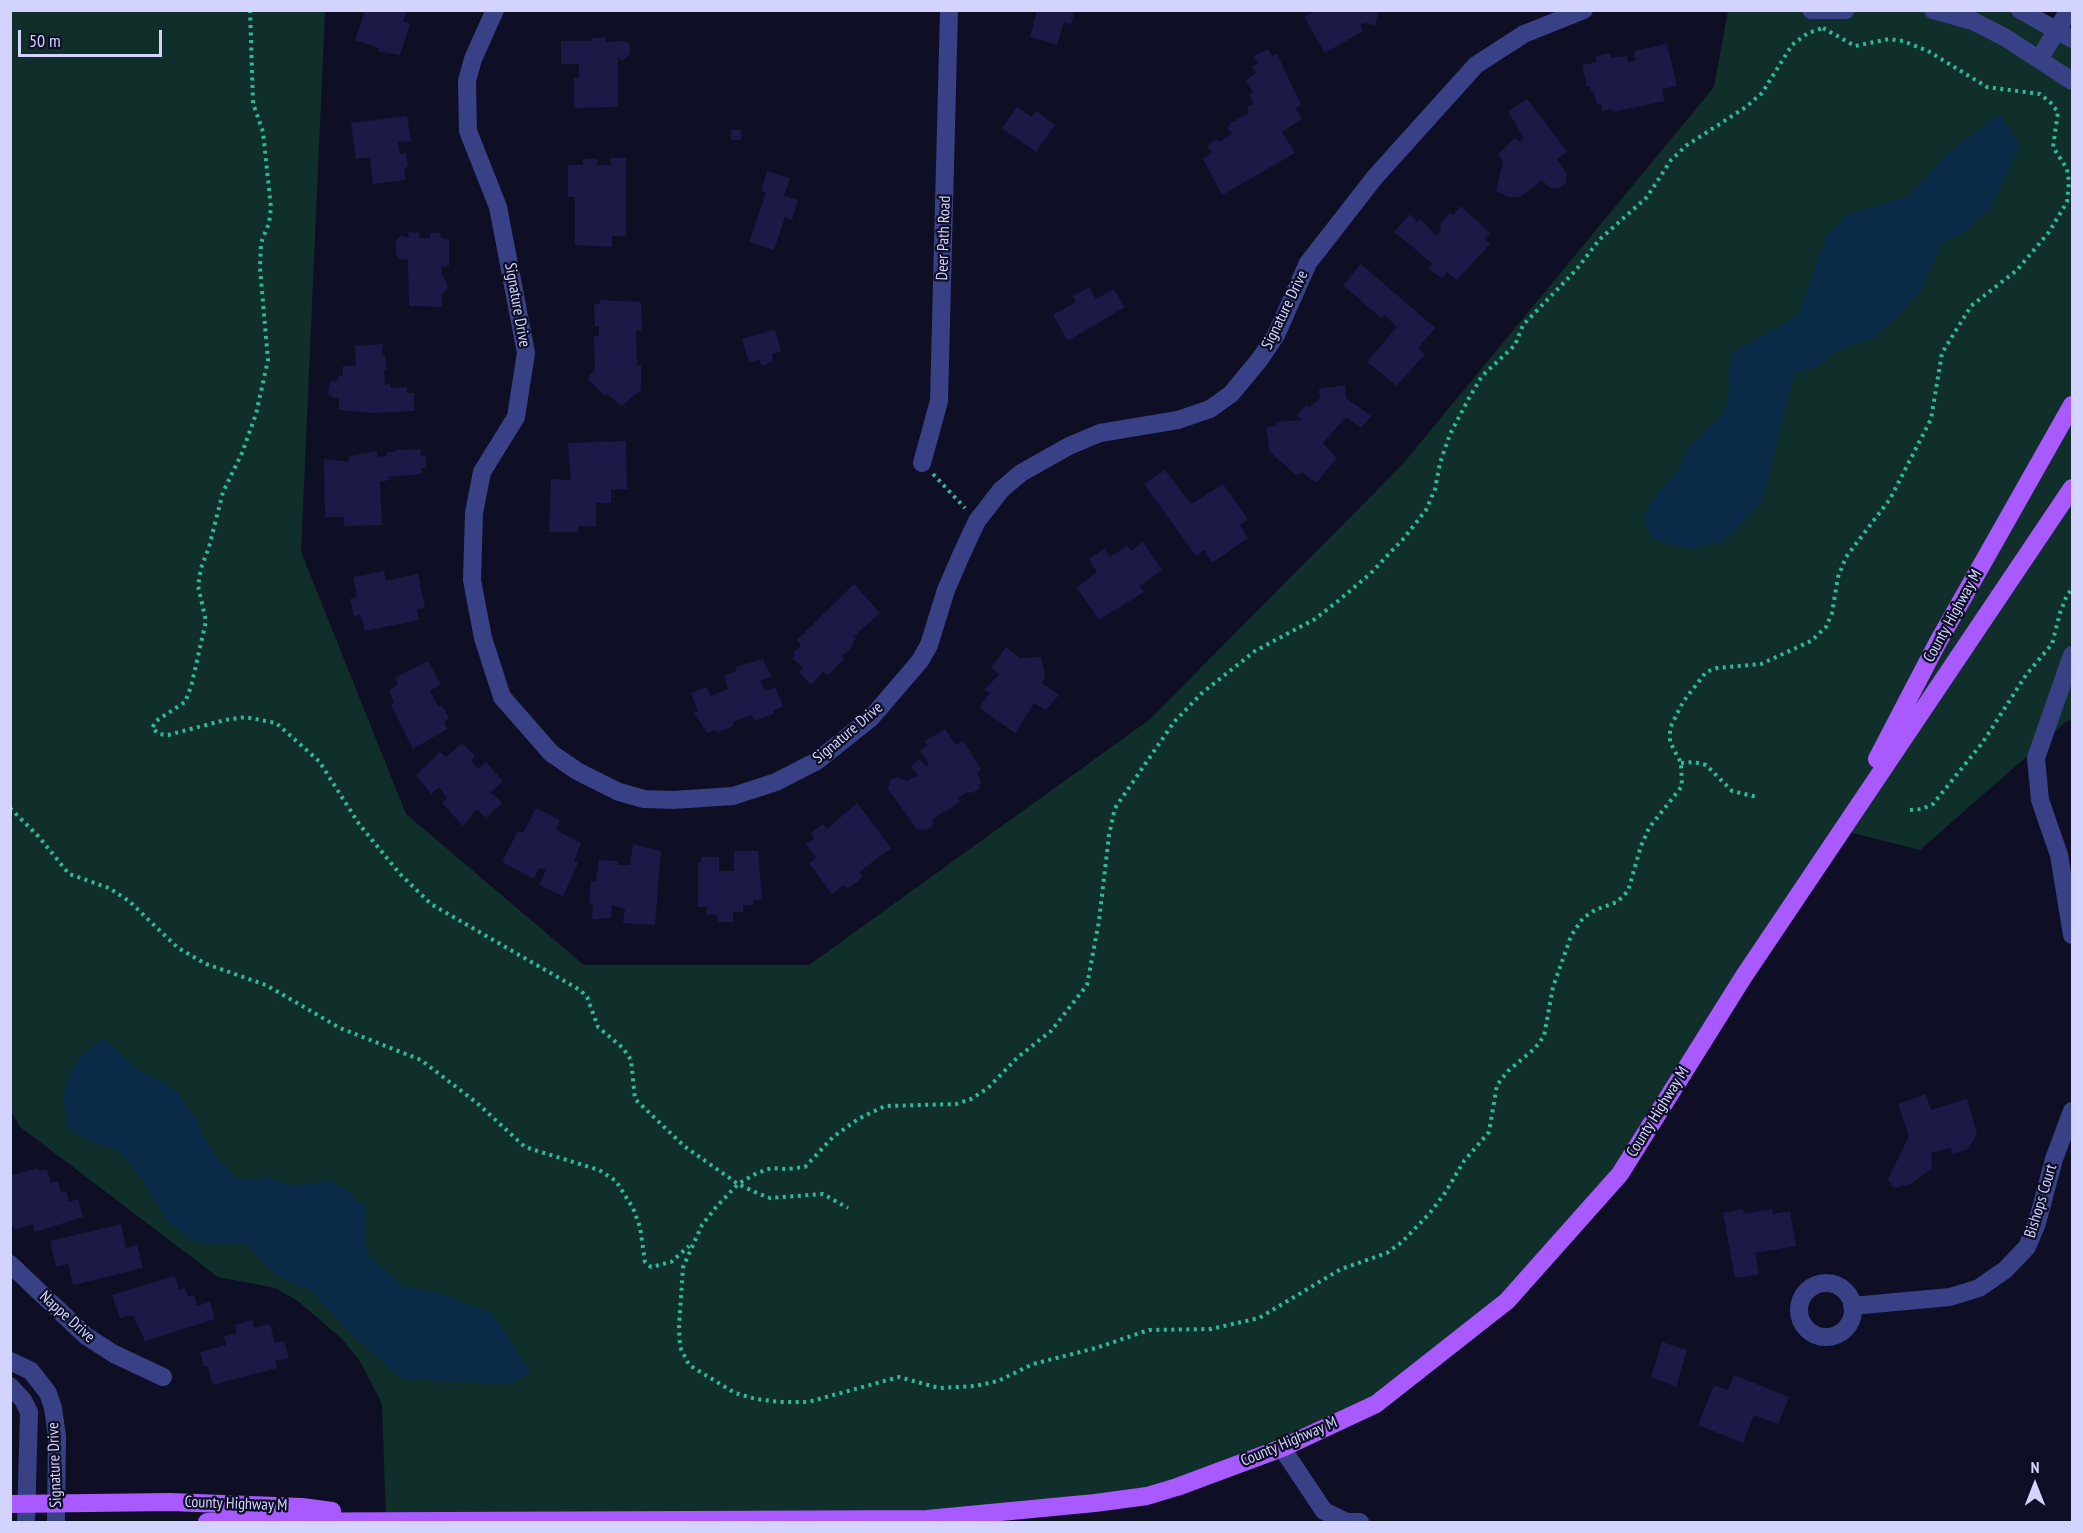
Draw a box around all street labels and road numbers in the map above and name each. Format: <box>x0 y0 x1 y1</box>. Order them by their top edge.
street label: Deer Path Road <box>933 195 955 281</box>
street label: Signature Drive <box>500 261 534 349</box>
street label: Signature Drive <box>1258 267 1312 353</box>
street label: County Highway M <box>1920 566 1986 666</box>
street label: Signature Drive <box>809 698 887 768</box>
street label: County Highway M <box>1623 1063 1693 1161</box>
street label: Bishops Court <box>2021 1162 2061 1240</box>
street label: Nappe Drive <box>35 1287 99 1347</box>
street label: County Highway M <box>1238 1413 1340 1471</box>
street label: Signature Drive <box>44 1422 66 1508</box>
street label: County Highway M <box>184 1493 288 1515</box>

